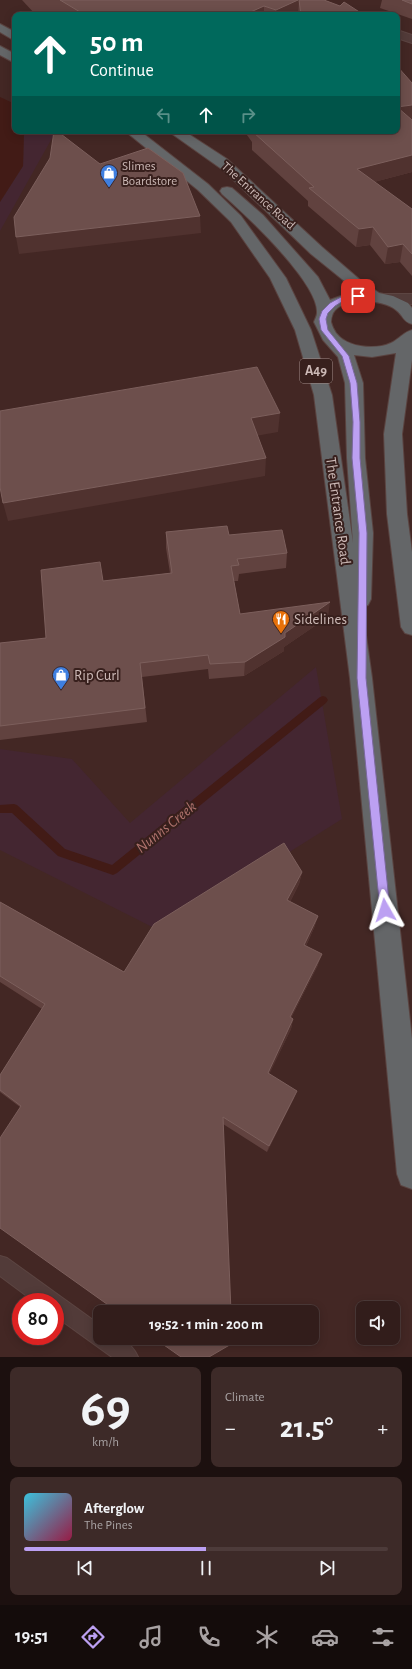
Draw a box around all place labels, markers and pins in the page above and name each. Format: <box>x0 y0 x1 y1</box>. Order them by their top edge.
place label: Slimes Boardstore <box>122 160 177 188</box>
shop icon: Slimes Boardstore <box>99 163 119 188</box>
pin <box>341 279 375 313</box>
restaurant icon: Sidelines <box>271 609 291 634</box>
place label: Sidelines <box>294 612 347 627</box>
shop icon: Rip Curl <box>51 665 71 690</box>
place label: Rip Curl <box>74 668 120 683</box>

